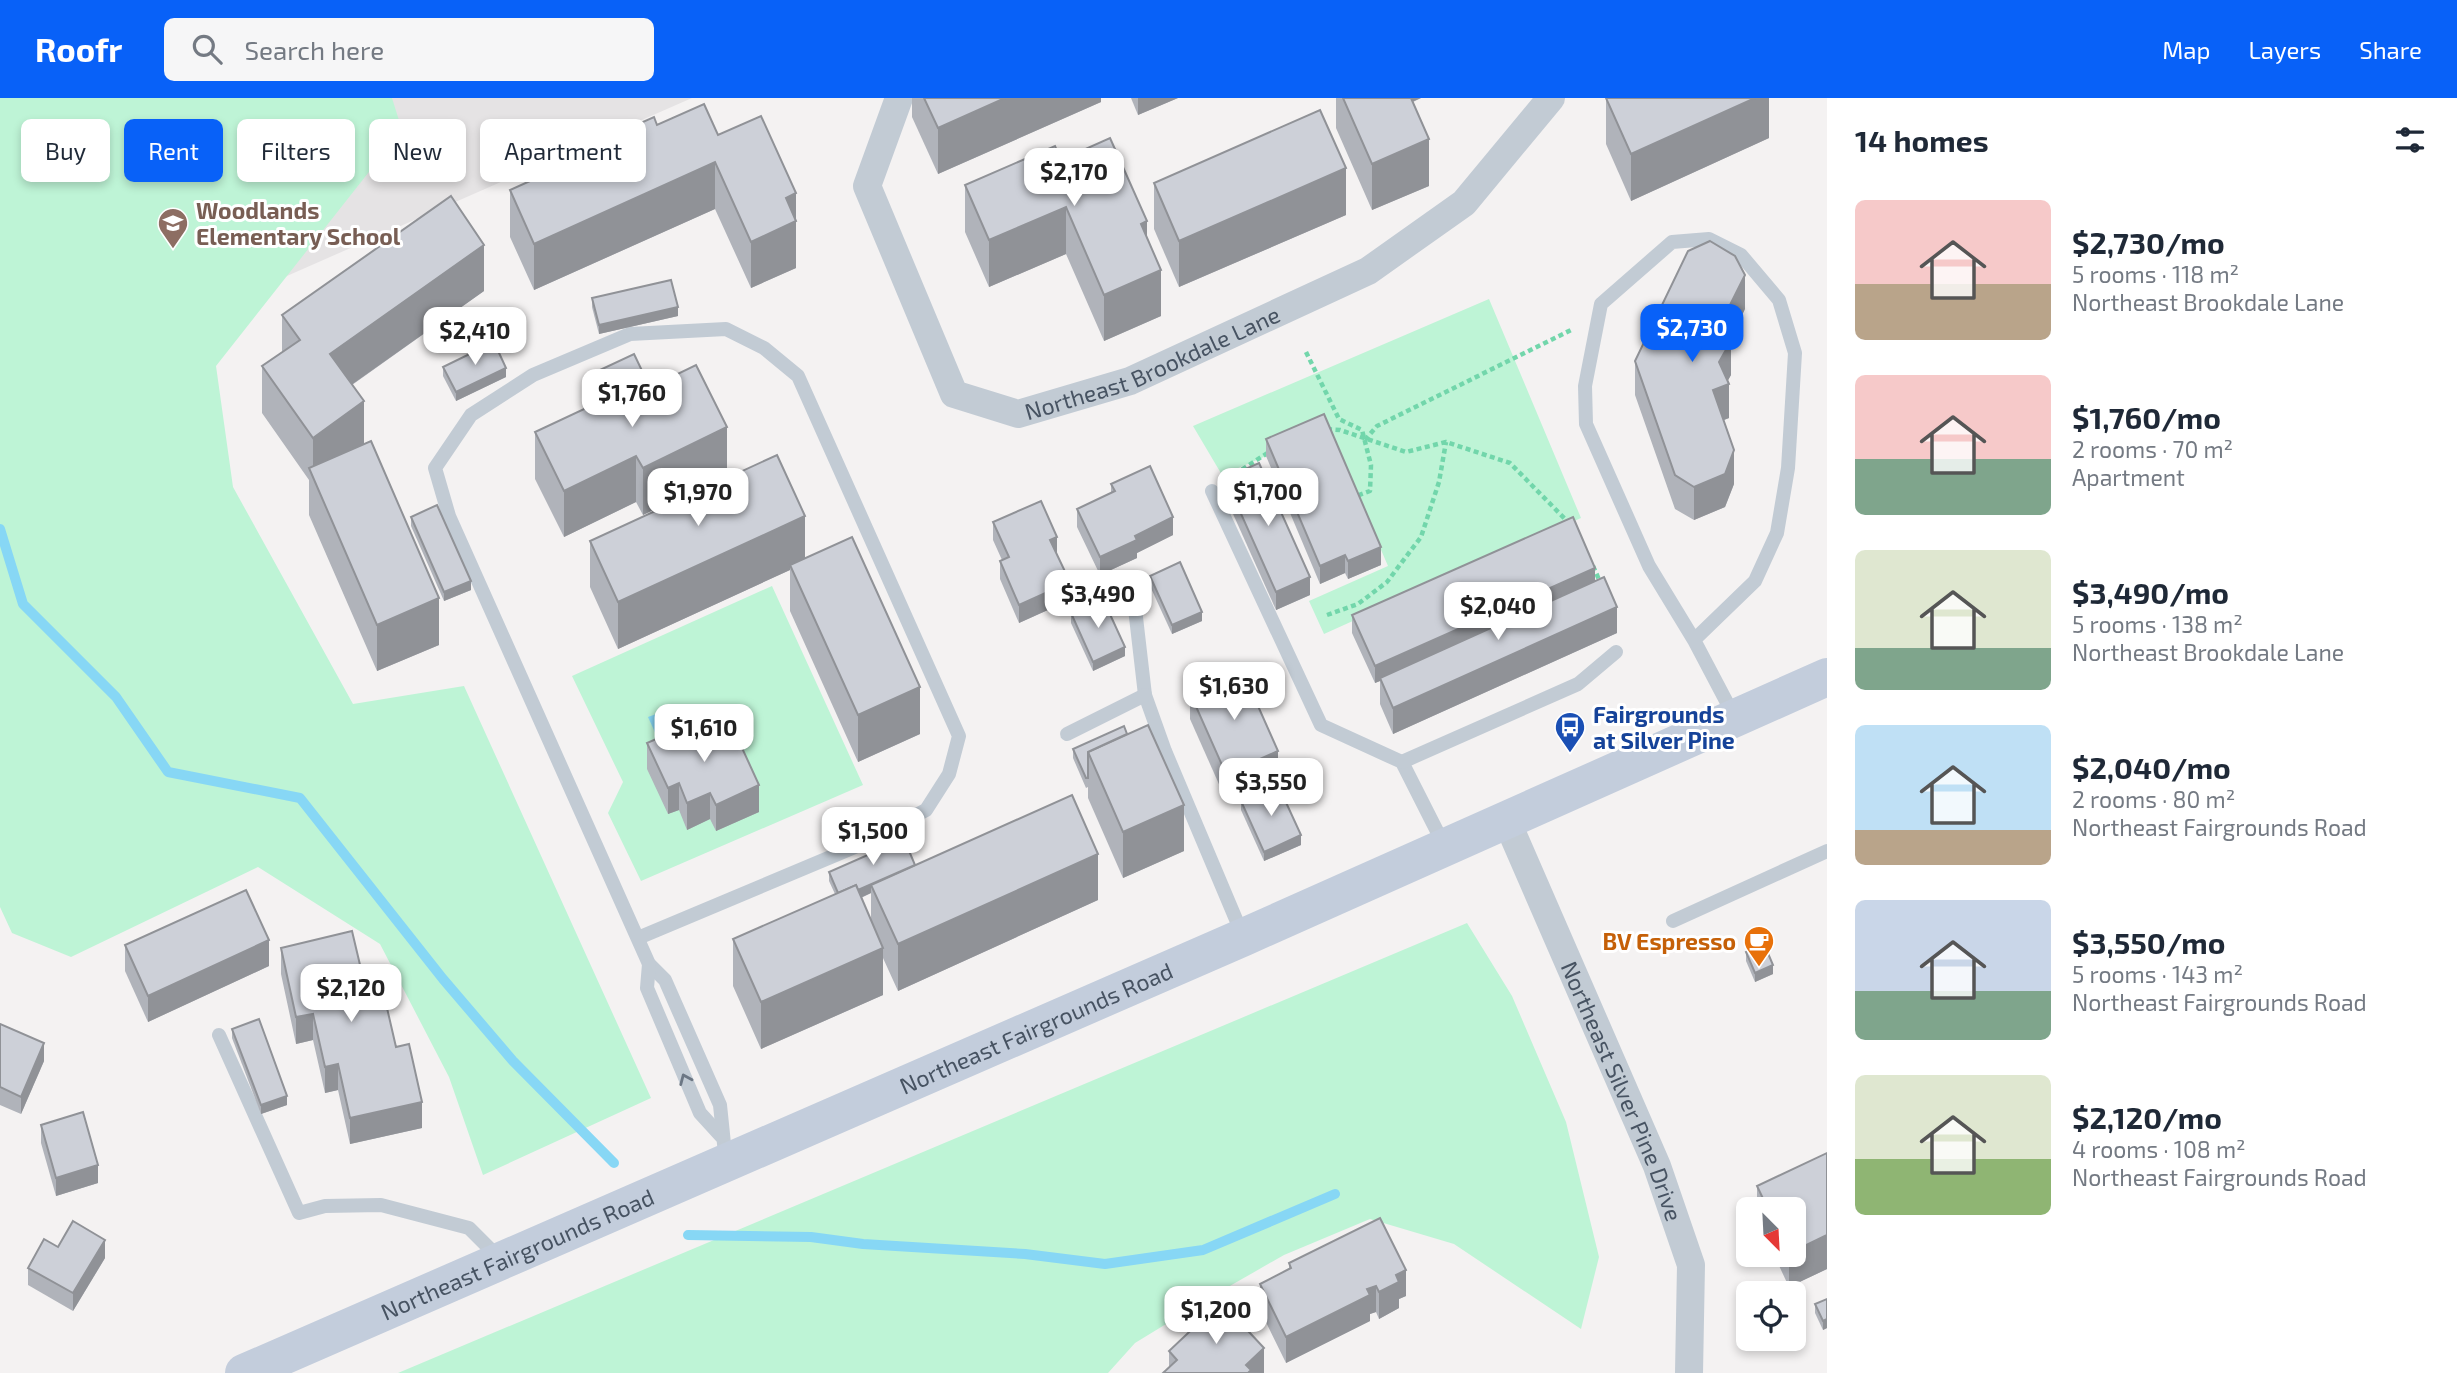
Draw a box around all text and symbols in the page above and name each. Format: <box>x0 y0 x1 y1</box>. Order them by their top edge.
search box <box>164 18 654 81</box>
text: Roofr <box>35 29 122 69</box>
icon: search <box>188 30 226 68</box>
text: Search here <box>244 34 384 65</box>
text: Map <box>2162 35 2210 64</box>
text: Layers <box>2248 35 2321 64</box>
text: Share <box>2359 35 2422 64</box>
chip: Buy <box>21 119 110 182</box>
chip: Rent <box>124 119 223 182</box>
chip: Filters <box>237 119 355 182</box>
chip: New <box>369 119 466 182</box>
chip: Apartment <box>480 119 646 182</box>
icon: filters <box>2391 121 2429 159</box>
text: 14 homes <box>1855 122 1989 158</box>
pin: $2,170 <box>1017 148 1131 208</box>
text: $2,170 <box>1040 157 1108 185</box>
place label: Woodlands Elementary School <box>196 196 401 250</box>
school or university icon: Woodlands Elementary School <box>156 206 190 250</box>
text: $2,730/mo <box>2072 224 2225 260</box>
icon: home <box>1911 228 1995 312</box>
text: 5 rooms · 118 m² <box>2072 260 2239 288</box>
text: Northeast Brookdale Lane <box>2072 288 2344 316</box>
street label: Northeast Brookdale Lane <box>1021 300 1284 425</box>
pin: $2,730 <box>1635 304 1749 364</box>
pin: $2,410 <box>418 308 532 367</box>
text: $2,730 <box>1656 313 1728 341</box>
text: $2,410 <box>439 316 511 344</box>
pin: $1,760 <box>575 370 689 429</box>
text: $1,760 <box>598 378 666 406</box>
text: $1,760/mo <box>2072 399 2221 435</box>
icon: home <box>1911 403 1995 487</box>
text: 2 rooms · 70 m² <box>2072 435 2233 463</box>
text: Apartment <box>2072 463 2185 491</box>
pin: $1,970 <box>641 468 755 528</box>
pin: $1,700 <box>1211 468 1325 528</box>
text: $1,970 <box>663 477 733 505</box>
text: $1,700 <box>1233 477 1303 505</box>
pin: $3,490 <box>1041 570 1155 630</box>
text: $3,490/mo <box>2072 574 2229 610</box>
icon: home <box>1911 578 1995 662</box>
text: $3,490 <box>1061 579 1135 607</box>
pin: $2,040 <box>1441 582 1555 642</box>
text: $2,040 <box>1460 591 1536 619</box>
text: 5 rooms · 138 m² <box>2072 610 2243 638</box>
text: Northeast Brookdale Lane <box>2072 638 2344 666</box>
pin: $1,630 <box>1177 662 1291 722</box>
text: $1,630 <box>1199 671 1269 699</box>
place label: Fairgrounds at Silver Pine <box>1593 700 1735 754</box>
pin: $1,610 <box>647 704 761 764</box>
bus stop icon: Fairgrounds at Silver Pine <box>1553 710 1587 754</box>
text: $1,610 <box>671 713 737 741</box>
text: $2,040/mo <box>2072 749 2231 785</box>
icon: home <box>1911 753 1995 837</box>
pin: $3,550 <box>1214 758 1328 818</box>
text: $3,550 <box>1235 767 1307 795</box>
text: 2 rooms · 80 m² <box>2072 785 2235 813</box>
pin: $1,500 <box>816 808 930 867</box>
text: Northeast Fairgrounds Road <box>2072 813 2367 841</box>
text: $1,500 <box>838 816 908 844</box>
cafe icon: BV Espresso <box>1742 924 1776 968</box>
text: $3,550/mo <box>2072 924 2225 960</box>
place label: BV Espresso <box>1602 927 1736 955</box>
icon: home <box>1911 928 1995 1012</box>
street label: Northeast Fairgrounds Road <box>895 956 1177 1099</box>
street label: Northeast Silver Pine Drive <box>1556 957 1689 1225</box>
text: 5 rooms · 143 m² <box>2072 960 2243 988</box>
pin: $2,120 <box>294 964 408 1024</box>
text: $2,120 <box>316 973 386 1001</box>
text: Northeast Fairgrounds Road <box>2072 988 2367 1016</box>
one-way arrow <box>680 1074 694 1086</box>
text: $2,120/mo <box>2072 1099 2222 1135</box>
icon: home <box>1911 1103 1995 1187</box>
text: 4 rooms · 108 m² <box>2072 1135 2246 1163</box>
text: Northeast Fairgrounds Road <box>2072 1163 2367 1191</box>
street label: Northeast Fairgrounds Road <box>376 1182 658 1326</box>
north arrow <box>1736 1197 1806 1267</box>
map controls <box>1736 1197 1806 1351</box>
button: locate <box>1736 1281 1806 1351</box>
pin: $1,200 <box>1159 1286 1273 1346</box>
text: $1,200 <box>1180 1295 1252 1323</box>

